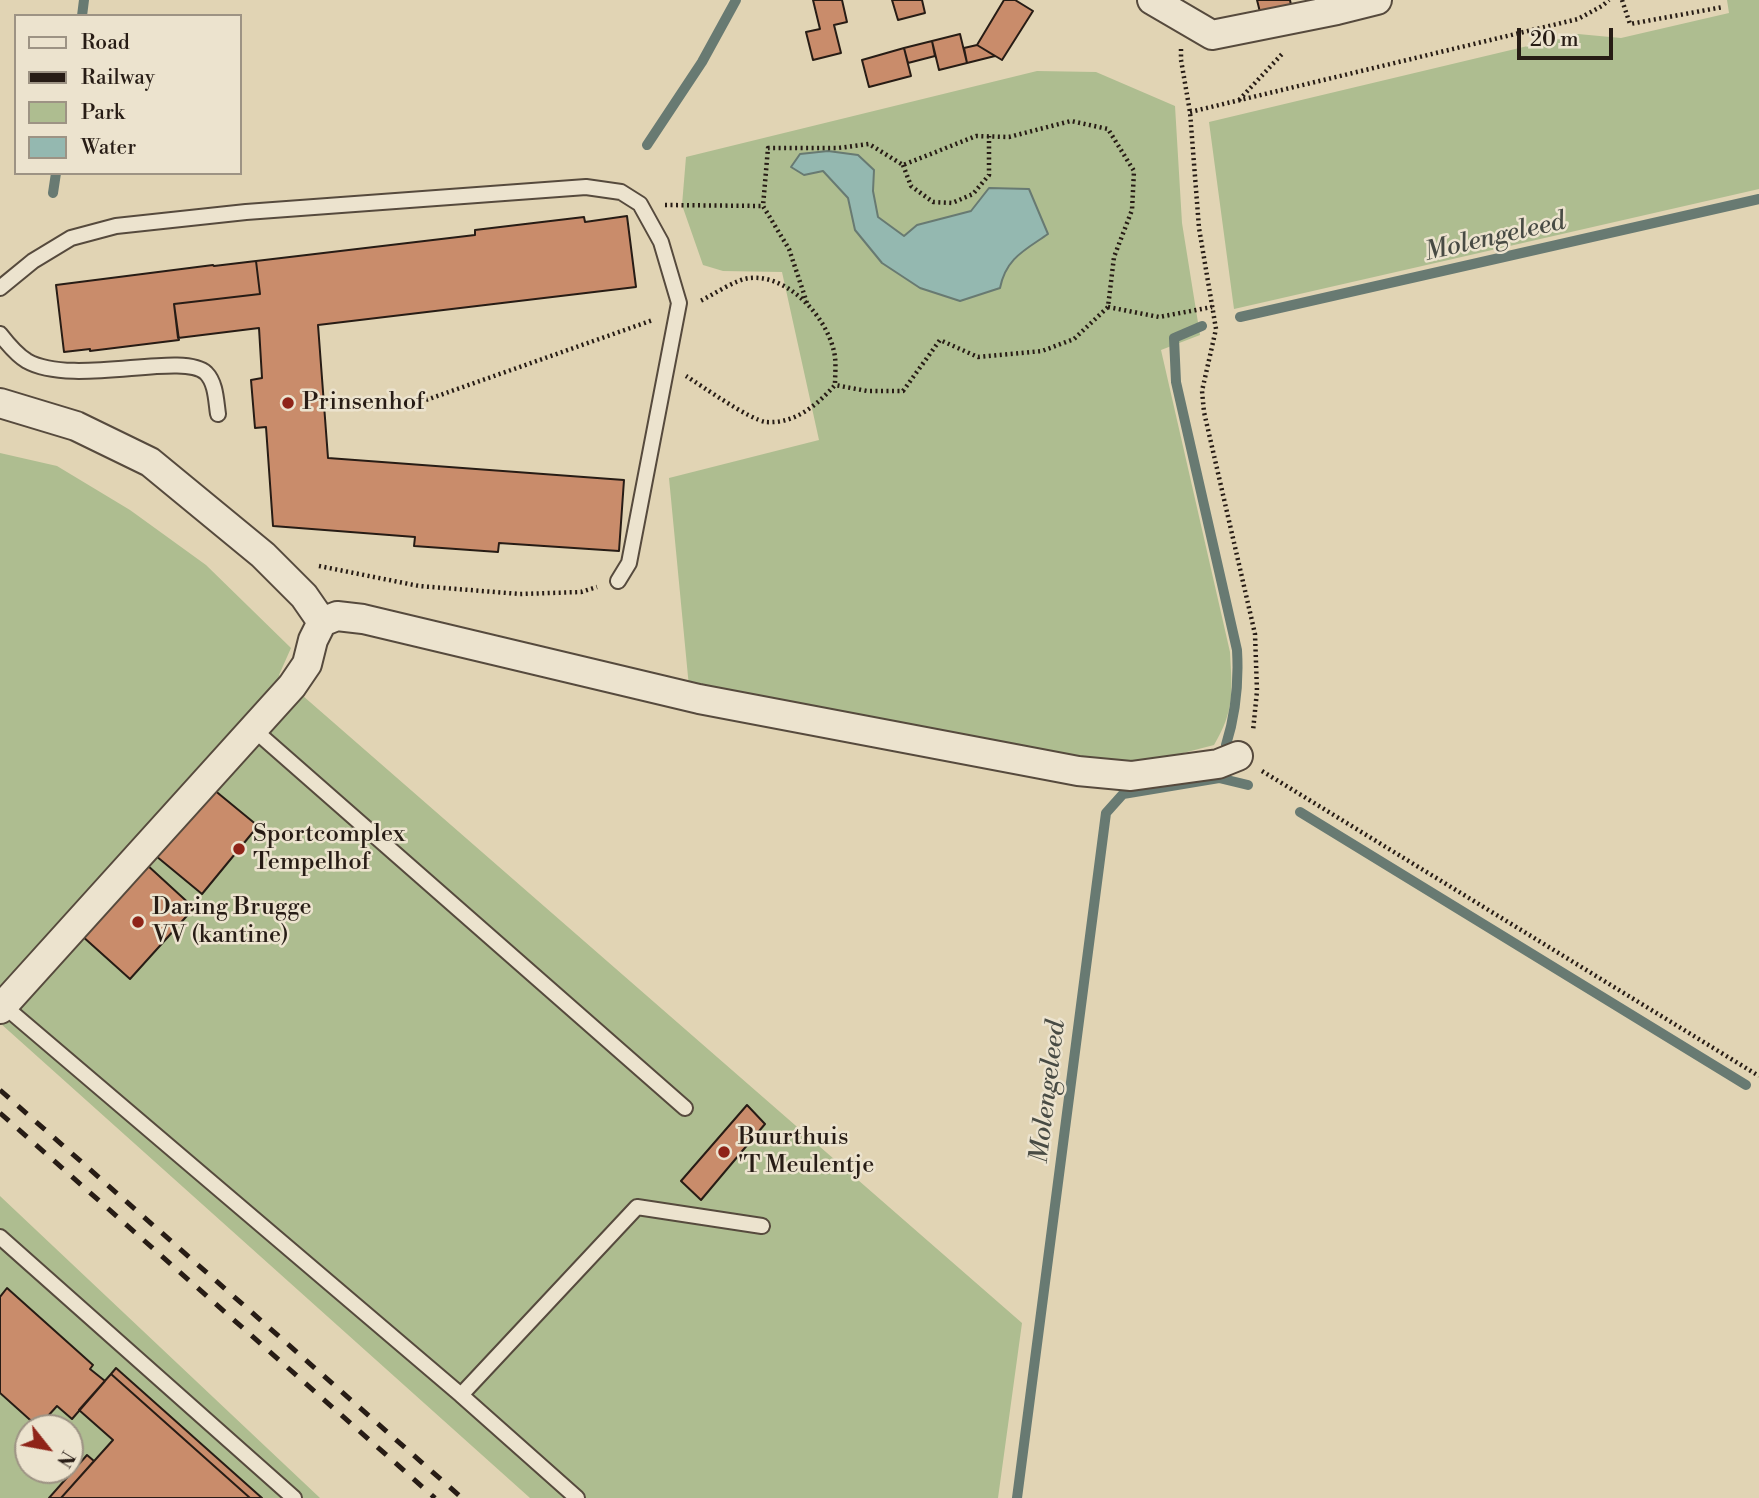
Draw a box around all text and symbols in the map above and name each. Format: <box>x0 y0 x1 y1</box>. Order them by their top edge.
legend <box>14 14 242 175</box>
scale bar <box>1521 14 1617 58</box>
text: 20 m <box>1530 27 1579 53</box>
text: Road <box>81 30 130 56</box>
text: Railway <box>81 65 155 91</box>
text: Park <box>81 100 125 126</box>
text: Water <box>81 135 136 161</box>
water label: Molengeleed <box>1422 207 1568 269</box>
place label: Prinsenhof <box>302 389 425 417</box>
marker: Prinsenhof <box>280 395 296 411</box>
place label: Sportcomplex Tempelhof <box>253 821 405 877</box>
marker: Sportcomplex Tempelhof <box>231 841 247 857</box>
place label: Daring Brugge VV (kantine) <box>152 894 312 950</box>
marker: Daring Brugge VV (kantine) <box>130 914 146 930</box>
water label: Molengeleed <box>1025 1019 1073 1165</box>
place label: Buurthuis 'T Meulentje <box>738 1124 874 1180</box>
marker: Buurthuis 'T Meulentje <box>716 1144 732 1160</box>
north arrow <box>14 1414 84 1484</box>
text: N <box>51 1446 79 1471</box>

